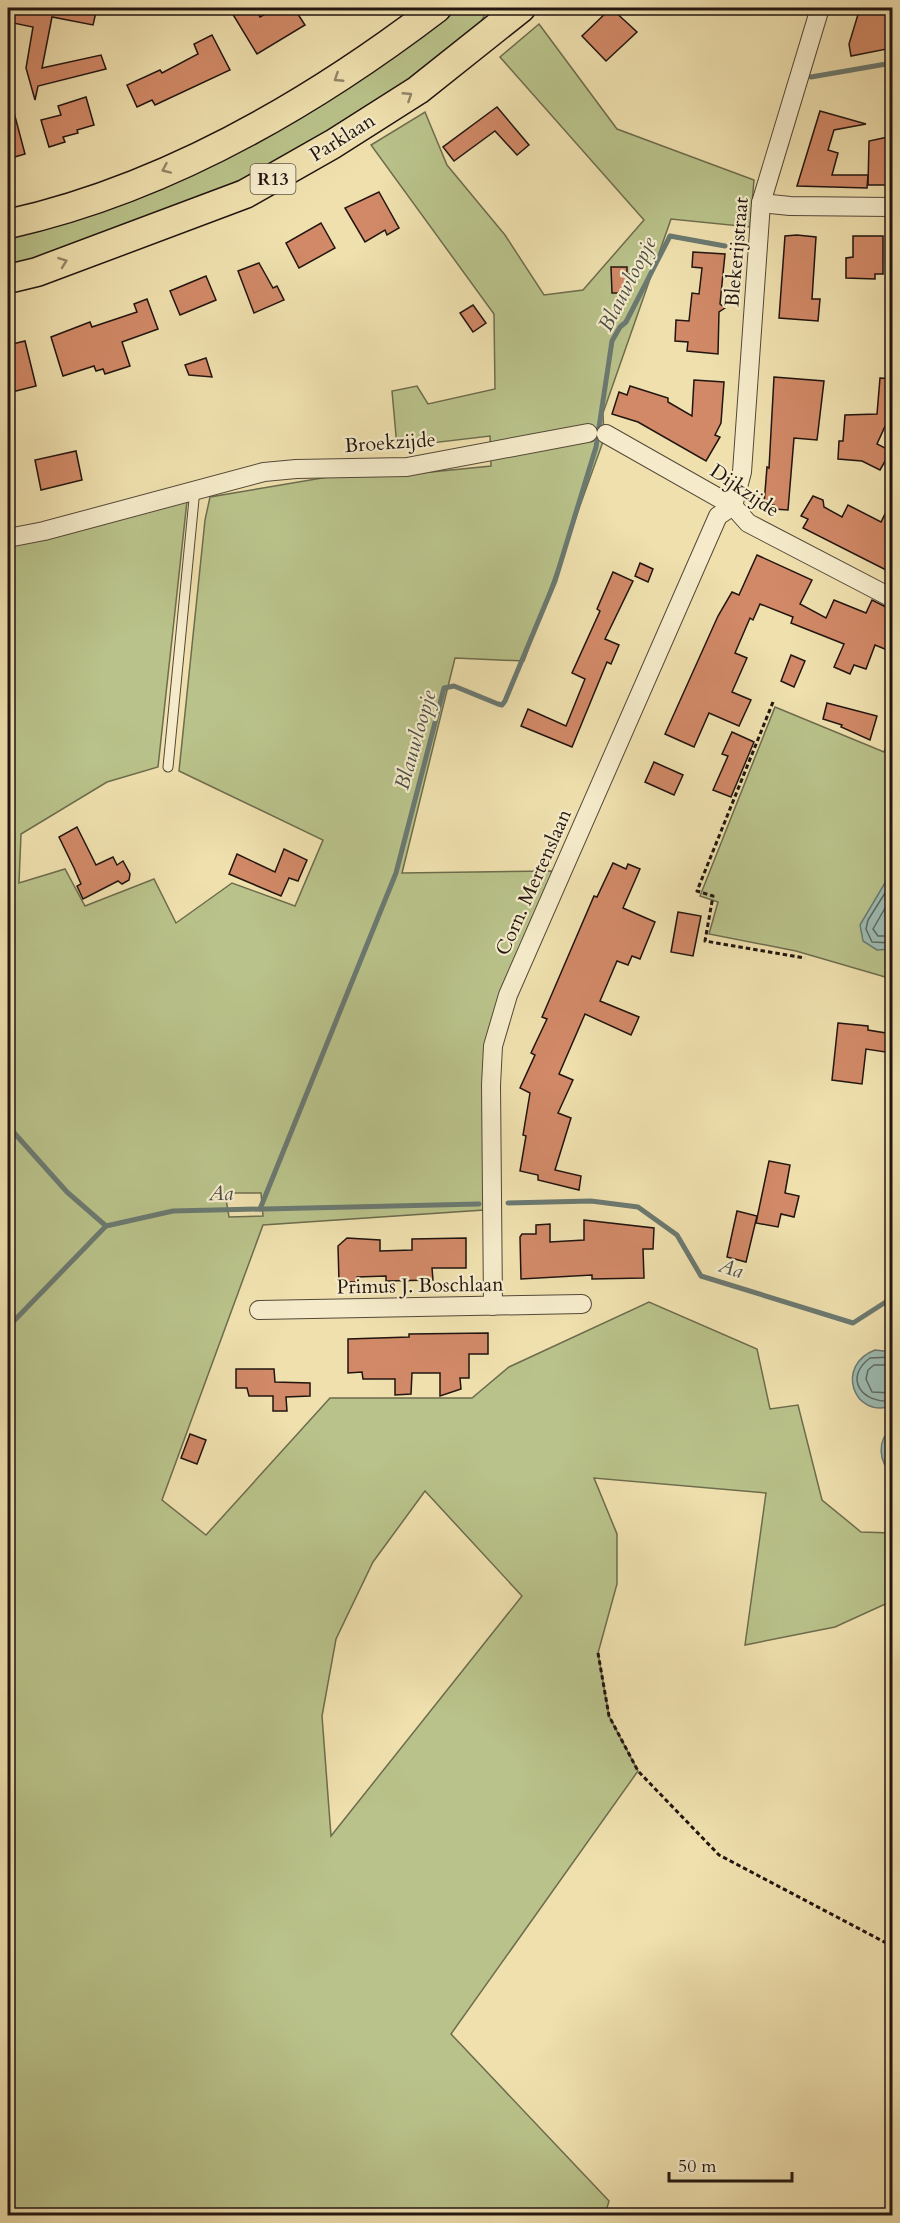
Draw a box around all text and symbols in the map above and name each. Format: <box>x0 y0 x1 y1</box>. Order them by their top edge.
one-way arrow <box>334 71 344 83</box>
one-way arrow <box>402 92 412 104</box>
street label: Parklaan <box>304 107 381 168</box>
one-way arrow <box>162 162 173 174</box>
road number: R13 <box>250 164 296 194</box>
street label: Blekerijstraat <box>718 195 755 308</box>
water label: Blauwloopje <box>591 231 664 336</box>
one-way arrow <box>57 257 68 269</box>
street label: Broekzijde <box>344 426 437 459</box>
street label: Dijkzijde <box>705 457 785 523</box>
water label: Blauwloopje <box>387 686 444 793</box>
street label: Corn. Mertenslaan <box>489 804 578 960</box>
water label: Aa <box>207 1179 234 1208</box>
water label: Aa <box>714 1251 747 1286</box>
street label: Primus J. Boschlaan <box>336 1271 504 1300</box>
scale bar <box>669 2145 792 2183</box>
text: 50 m <box>678 2154 717 2179</box>

